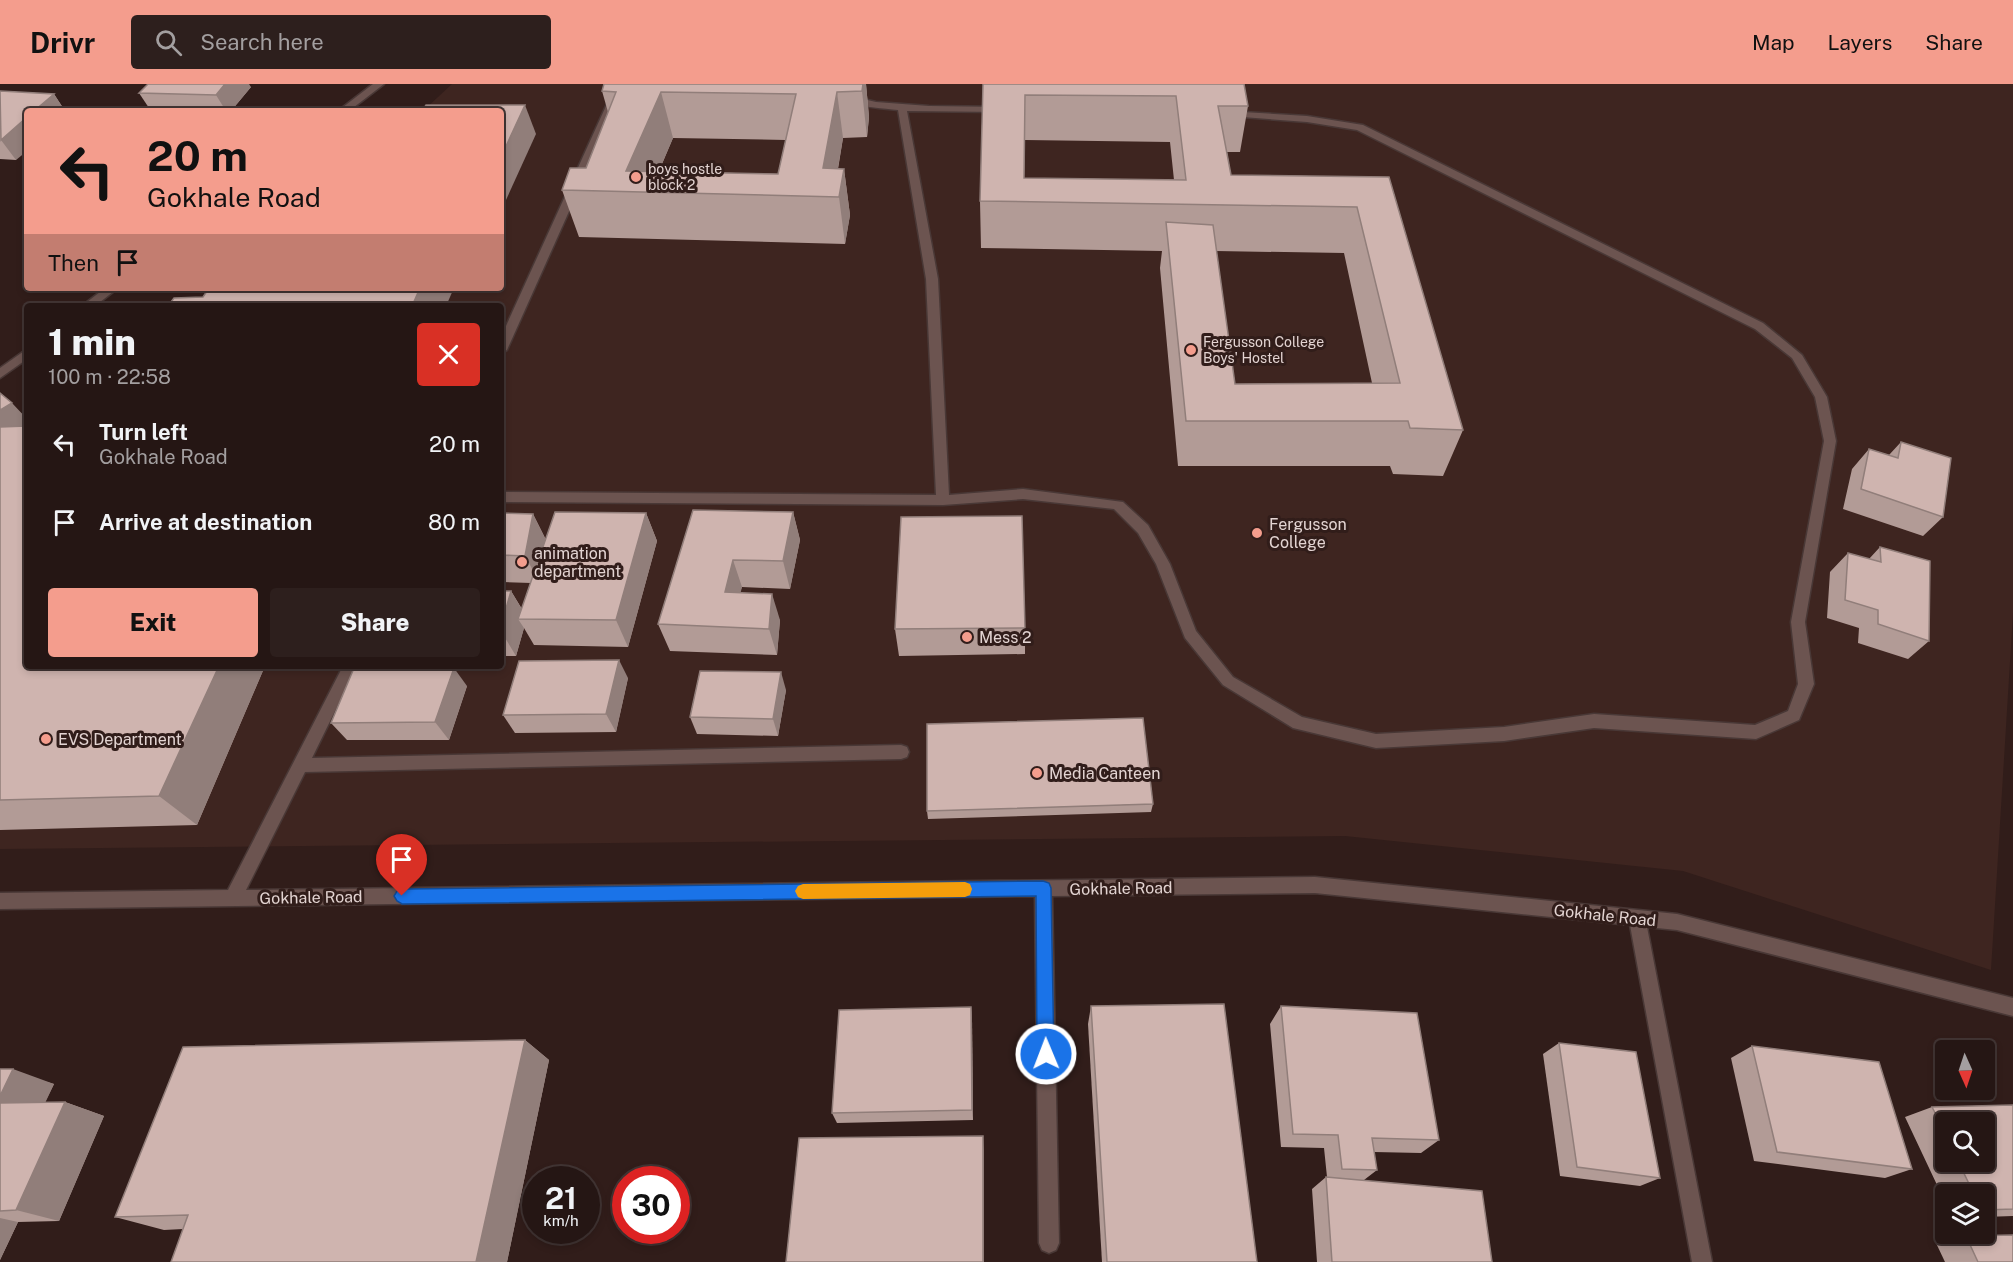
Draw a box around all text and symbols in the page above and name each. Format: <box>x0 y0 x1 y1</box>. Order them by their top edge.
search box <box>131 15 551 69</box>
text: Drivr <box>30 26 95 59</box>
icon: search <box>152 26 185 59</box>
text: Search here <box>200 29 324 55</box>
text: Map <box>1752 30 1795 55</box>
text: Layers <box>1828 30 1892 55</box>
text: Share <box>1925 30 1983 55</box>
text: 20 m <box>147 131 248 180</box>
icon: left <box>48 132 126 210</box>
place label: boys hostle block 2 <box>648 161 722 193</box>
marker: boys hostle block 2 <box>629 170 643 184</box>
text: Gokhale Road <box>147 181 321 213</box>
icon: arrive <box>111 246 144 279</box>
text: Then <box>48 250 99 276</box>
text: 1 min <box>48 321 136 363</box>
button: close <box>417 323 480 386</box>
place label: Fergusson College Boys' Hostel <box>1203 334 1324 366</box>
marker: Fergusson College Boys' Hostel <box>1184 343 1198 357</box>
text: 100 m · 22:58 <box>48 365 171 389</box>
text: Turn left <box>99 419 188 445</box>
icon: left <box>48 428 81 461</box>
text: 20 m <box>429 431 480 457</box>
text: Gokhale Road <box>99 445 228 469</box>
icon: arrive <box>48 506 81 539</box>
text: Arrive at destination <box>99 509 312 535</box>
text: 80 m <box>428 509 480 535</box>
place label: Fergusson College <box>1269 515 1347 552</box>
marker: Fergusson College <box>1250 526 1264 540</box>
place label: animation department <box>534 544 621 581</box>
marker: animation department <box>515 555 529 569</box>
button: Exit <box>48 588 258 657</box>
button: Share <box>270 588 480 657</box>
place label: Mess 2 <box>979 628 1032 647</box>
marker: Mess 2 <box>960 630 974 644</box>
place label: EVS Department <box>58 730 182 749</box>
marker: EVS Department <box>39 732 53 746</box>
place label: Media Canteen <box>1049 764 1160 783</box>
marker: Media Canteen <box>1030 766 1044 780</box>
pin <box>376 834 427 896</box>
icon: arrive <box>385 843 418 876</box>
street label: Gokhale Road <box>1069 878 1173 899</box>
street label: Gokhale Road <box>259 887 363 908</box>
street label: Gokhale Road <box>1553 901 1657 930</box>
position arrow <box>1014 1022 1078 1086</box>
north arrow <box>1935 1040 1995 1100</box>
map controls <box>1935 1040 1995 1244</box>
button: search <box>1935 1112 1995 1172</box>
speed limit sign: 30 <box>612 1166 690 1244</box>
text: 21 <box>545 1180 577 1216</box>
button: layers <box>1935 1184 1995 1244</box>
text: km/h <box>543 1212 579 1229</box>

